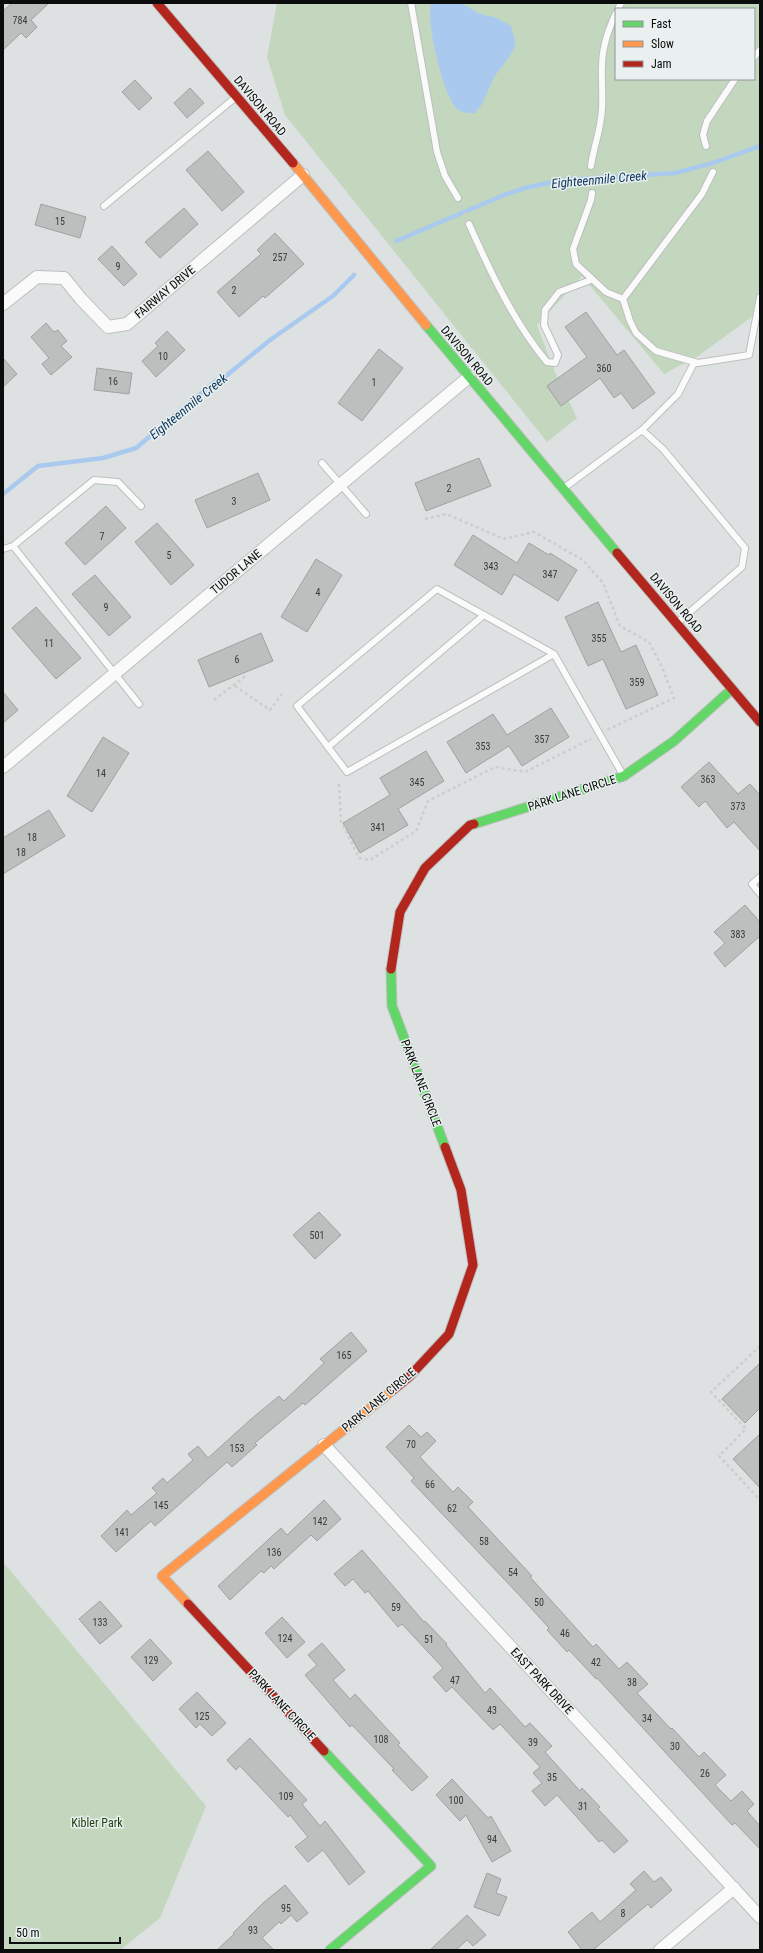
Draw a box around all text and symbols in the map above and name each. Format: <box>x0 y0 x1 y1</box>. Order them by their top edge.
legend <box>615 8 755 80</box>
house number: 784 <box>13 15 27 26</box>
text: Fast <box>651 17 672 31</box>
text: Slow <box>651 37 674 51</box>
text: Jam <box>651 57 672 71</box>
street label: DAVISON ROAD <box>231 73 289 139</box>
water label: Eighteenmile Creek <box>551 168 648 191</box>
house number: 15 <box>55 216 65 227</box>
house number: 257 <box>273 252 287 263</box>
house number: 9 <box>116 261 121 272</box>
street label: FAIRWAY DRIVE <box>132 263 198 321</box>
house number: 2 <box>232 285 237 296</box>
street label: DAVISON ROAD <box>438 323 496 389</box>
house number: 10 <box>158 351 168 362</box>
house number: 360 <box>597 363 611 374</box>
water label: Eighteenmile Creek <box>146 370 230 442</box>
house number: 16 <box>108 376 118 387</box>
house number: 1 <box>372 377 376 388</box>
house number: 2 <box>447 483 452 494</box>
house number: 3 <box>232 496 237 507</box>
house number: 7 <box>100 531 105 542</box>
street label: TUDOR LANE <box>208 547 264 597</box>
house number: 5 <box>167 550 172 561</box>
house number: 343 <box>484 561 498 572</box>
house number: 347 <box>543 569 557 580</box>
street label: DAVISON ROAD <box>647 570 705 636</box>
house number: 4 <box>316 587 321 598</box>
house number: 9 <box>104 602 109 613</box>
house number: 355 <box>592 633 606 644</box>
house number: 11 <box>44 638 54 649</box>
house number: 6 <box>235 654 240 665</box>
house number: 359 <box>630 677 644 688</box>
house number: 357 <box>535 734 549 745</box>
house number: 353 <box>476 741 490 752</box>
house number: 14 <box>96 768 106 779</box>
street label: PARK LANE CIRCLE <box>526 772 618 814</box>
house number: 363 <box>701 774 715 785</box>
house number: 345 <box>410 777 424 788</box>
house number: 373 <box>731 801 745 812</box>
house number: 341 <box>371 822 385 833</box>
house number: 18 <box>27 832 37 843</box>
house number: 18 <box>16 847 26 858</box>
house number: 383 <box>731 929 745 940</box>
street label: PARK LANE CIRCLE <box>398 1038 444 1128</box>
house number: 501 <box>310 1230 324 1241</box>
house number: 165 <box>337 1350 351 1361</box>
street label: PARK LANE CIRCLE <box>339 1365 419 1435</box>
house number: 70 <box>406 1439 416 1450</box>
house number: 153 <box>230 1443 244 1454</box>
house number: 66 <box>425 1479 435 1490</box>
house number: 145 <box>154 1500 168 1511</box>
house number: 62 <box>447 1503 457 1514</box>
house number: 142 <box>313 1516 327 1527</box>
house number: 141 <box>115 1527 129 1538</box>
house number: 58 <box>479 1536 489 1547</box>
house number: 136 <box>267 1547 281 1558</box>
house number: 54 <box>508 1567 518 1578</box>
house number: 50 <box>534 1597 544 1608</box>
house number: 59 <box>391 1602 401 1613</box>
house number: 133 <box>93 1617 107 1628</box>
house number: 46 <box>560 1628 570 1639</box>
house number: 124 <box>278 1633 292 1644</box>
house number: 51 <box>424 1634 434 1645</box>
street label: EAST PARK DRIVE <box>508 1645 576 1717</box>
house number: 129 <box>144 1655 158 1666</box>
house number: 42 <box>591 1657 601 1668</box>
street label: PARK LANE CIRCLE <box>246 1667 319 1743</box>
house number: 47 <box>450 1675 460 1686</box>
house number: 38 <box>627 1677 637 1688</box>
house number: 43 <box>487 1705 497 1716</box>
house number: 125 <box>195 1711 209 1722</box>
house number: 34 <box>642 1713 652 1724</box>
house number: 108 <box>374 1734 388 1745</box>
house number: 39 <box>528 1737 538 1748</box>
house number: 30 <box>670 1741 680 1752</box>
house number: 26 <box>700 1768 710 1779</box>
house number: 35 <box>547 1772 557 1783</box>
house number: 109 <box>279 1791 293 1802</box>
house number: 100 <box>449 1795 463 1806</box>
house number: 31 <box>578 1801 588 1812</box>
park label: Kibler Park <box>71 1816 123 1830</box>
house number: 94 <box>487 1834 497 1845</box>
house number: 95 <box>281 1903 291 1914</box>
house number: 8 <box>621 1908 626 1919</box>
scale bar <box>10 1919 120 1945</box>
house number: 93 <box>248 1925 258 1936</box>
text: 50 m <box>16 1926 40 1940</box>

